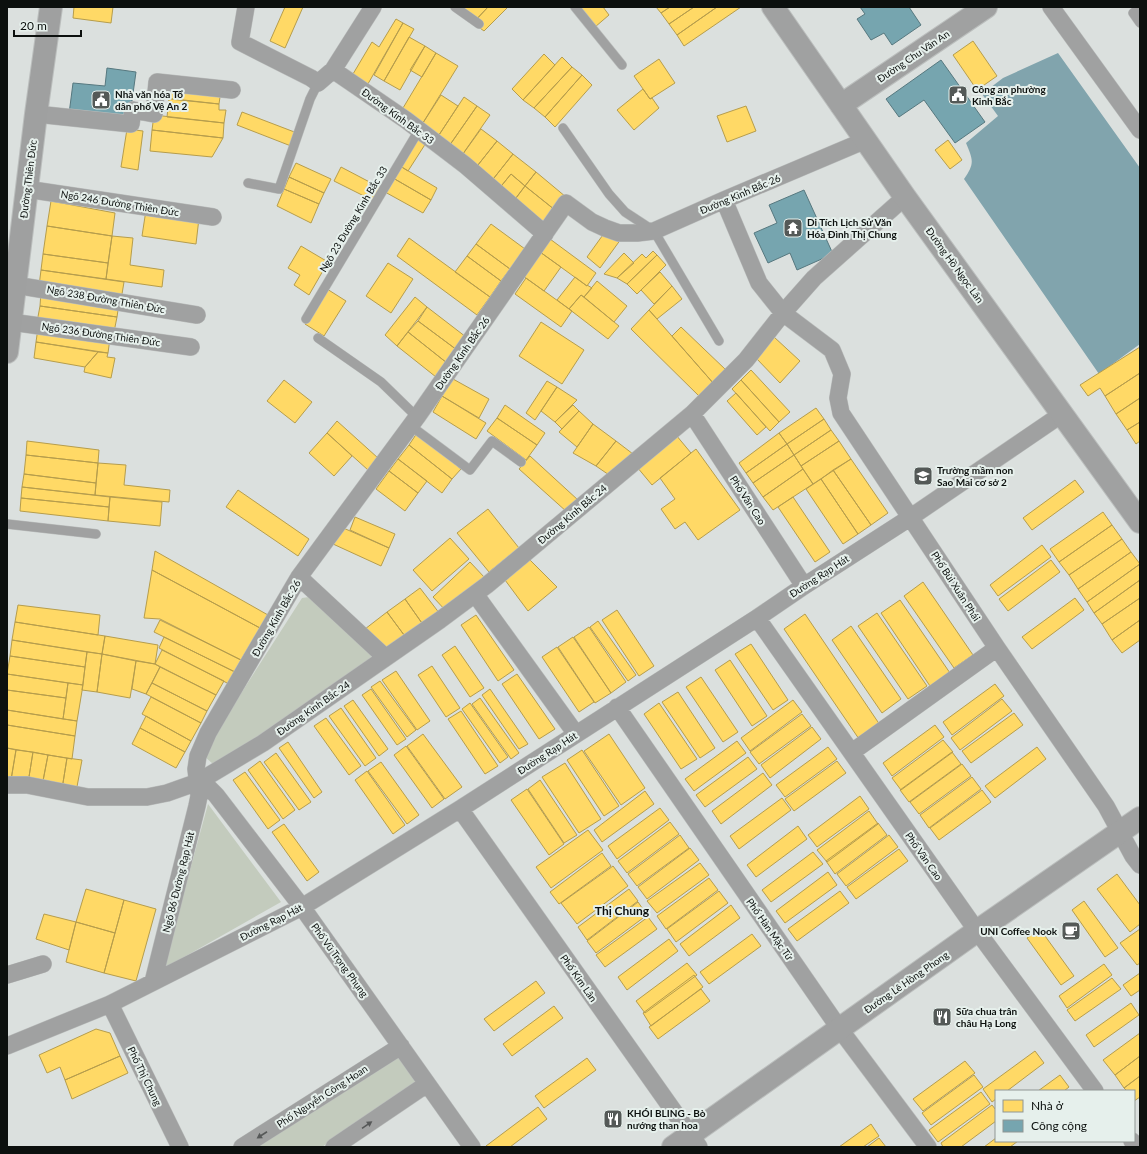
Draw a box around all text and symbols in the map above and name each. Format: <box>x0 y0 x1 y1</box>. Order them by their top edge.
scale bar <box>14 12 81 38</box>
text: 20 m <box>20 18 47 33</box>
street label: Đường Chu Văn An <box>875 27 951 85</box>
place label: Công an phường Kinh Bắc <box>972 83 1046 107</box>
public building icon: Công an phường Kinh Bắc <box>947 84 969 106</box>
street label: Đường Kinh Bắc 33 <box>360 86 437 146</box>
place label: Nhà văn hóa Tổ dân phố Vệ An 2 <box>115 88 188 112</box>
public building icon: Nhà văn hóa Tổ dân phố Vệ An 2 <box>90 89 112 111</box>
street label: Đường Thiên Đức <box>17 139 39 219</box>
street label: Ngõ 23 Đường Kinh Bắc 33 <box>317 164 390 274</box>
street label: Đường Kinh Bắc 26 <box>698 172 782 216</box>
street label: Ngõ 246 Đường Thiên Đức <box>60 188 180 218</box>
place label: Di Tích Lịch Sử Văn Hóa Đình Thị Chung <box>807 216 897 240</box>
temple icon: Di Tích Lịch Sử Văn Hóa Đình Thị Chung <box>782 217 804 239</box>
street label: Đường Hồ Ngọc Lân <box>924 225 986 305</box>
street label: Ngõ 238 Đường Thiên Đức <box>46 283 166 315</box>
street label: Đường Kinh Bắc 26 <box>432 314 492 392</box>
street label: Ngõ 236 Đường Thiên Đức <box>41 320 161 348</box>
place label: Trường mầm non Sao Mai cơ sở 2 <box>937 464 1013 488</box>
school or university icon: Trường mầm non Sao Mai cơ sở 2 <box>912 465 934 487</box>
street label: Phố Văn Cao <box>728 473 768 527</box>
street label: Đường Kinh Bắc 24 <box>535 482 609 546</box>
street label: Phố Bùi Xuân Phái <box>929 549 983 623</box>
street label: Đường Rạp Hát <box>787 552 851 600</box>
street label: Đường Kinh Bắc 26 <box>249 577 303 658</box>
street label: Đường Kinh Bắc 24 <box>274 678 352 738</box>
street label: Đường Rạp Hát <box>515 729 579 777</box>
street label: Ngõ 86 Đường Rạp Hát <box>160 830 196 934</box>
street label: Phố Văn Cao <box>903 830 945 883</box>
street label: Phố Hàn Mặc Tử <box>744 896 796 963</box>
street label: Đường Rạp Hát <box>238 901 305 943</box>
district label: Thị Chung <box>595 903 650 918</box>
cafe icon: UNI Coffee Nook <box>1060 920 1082 942</box>
street label: Phố Vũ Trọng Phụng <box>309 921 371 999</box>
place label: UNI Coffee Nook <box>980 925 1058 937</box>
street label: Đường Lê Hồng Phong <box>861 948 951 1016</box>
street label: Phố Kim Lân <box>558 952 600 1004</box>
place label: Sữa chua trân châu Hạ Long <box>956 1005 1018 1029</box>
restaurant icon: Sữa chua trân châu Hạ Long <box>931 1006 953 1028</box>
street label: Phố Thị Chung <box>125 1044 165 1108</box>
street label: Phố Nguyễn Công Hoan <box>274 1062 370 1130</box>
legend <box>995 1090 1135 1142</box>
text: Nhà ở <box>1031 1098 1064 1113</box>
place label: KHÓI BLING - Bò nướng than hoa <box>627 1107 706 1131</box>
restaurant icon: KHÓI BLING - Bò nướng than hoa <box>602 1108 624 1130</box>
text: Công cộng <box>1031 1118 1087 1133</box>
one-way arrow <box>361 1121 372 1129</box>
one-way arrow <box>256 1131 268 1138</box>

